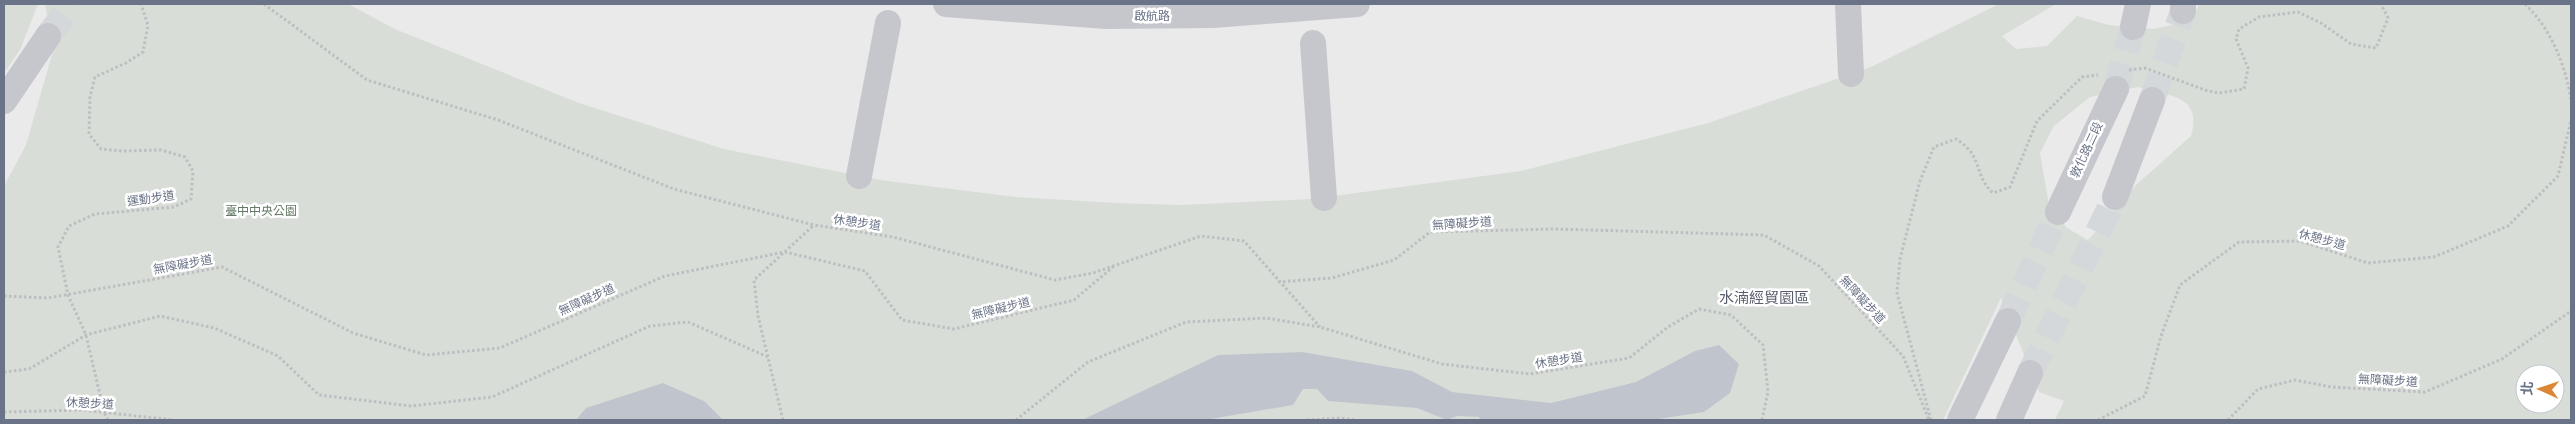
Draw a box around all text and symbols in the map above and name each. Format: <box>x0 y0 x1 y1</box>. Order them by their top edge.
street label: 啟航路 <box>1134 8 1170 25</box>
street label: 敦化路二段 <box>2067 119 2107 181</box>
street label: 運動步道 <box>126 187 176 211</box>
park label: 臺中中央公園 <box>225 203 297 220</box>
street label: 休憩步道 <box>832 211 882 235</box>
street label: 無障礙步道 <box>1431 213 1493 235</box>
street label: 休憩步道 <box>2297 226 2347 254</box>
street label: 無障礙步道 <box>152 251 214 279</box>
street label: 無障礙步道 <box>1835 272 1889 328</box>
street label: 無障礙步道 <box>556 280 618 320</box>
district label: 水湳經貿園區 <box>1719 288 1809 309</box>
street label: 無障礙步道 <box>970 294 1032 324</box>
street label: 休憩步道 <box>1534 349 1584 373</box>
north arrow <box>2515 364 2565 414</box>
street label: 無障礙步道 <box>2358 371 2418 391</box>
text: 北 <box>2518 381 2538 396</box>
street label: 休憩步道 <box>66 394 114 414</box>

